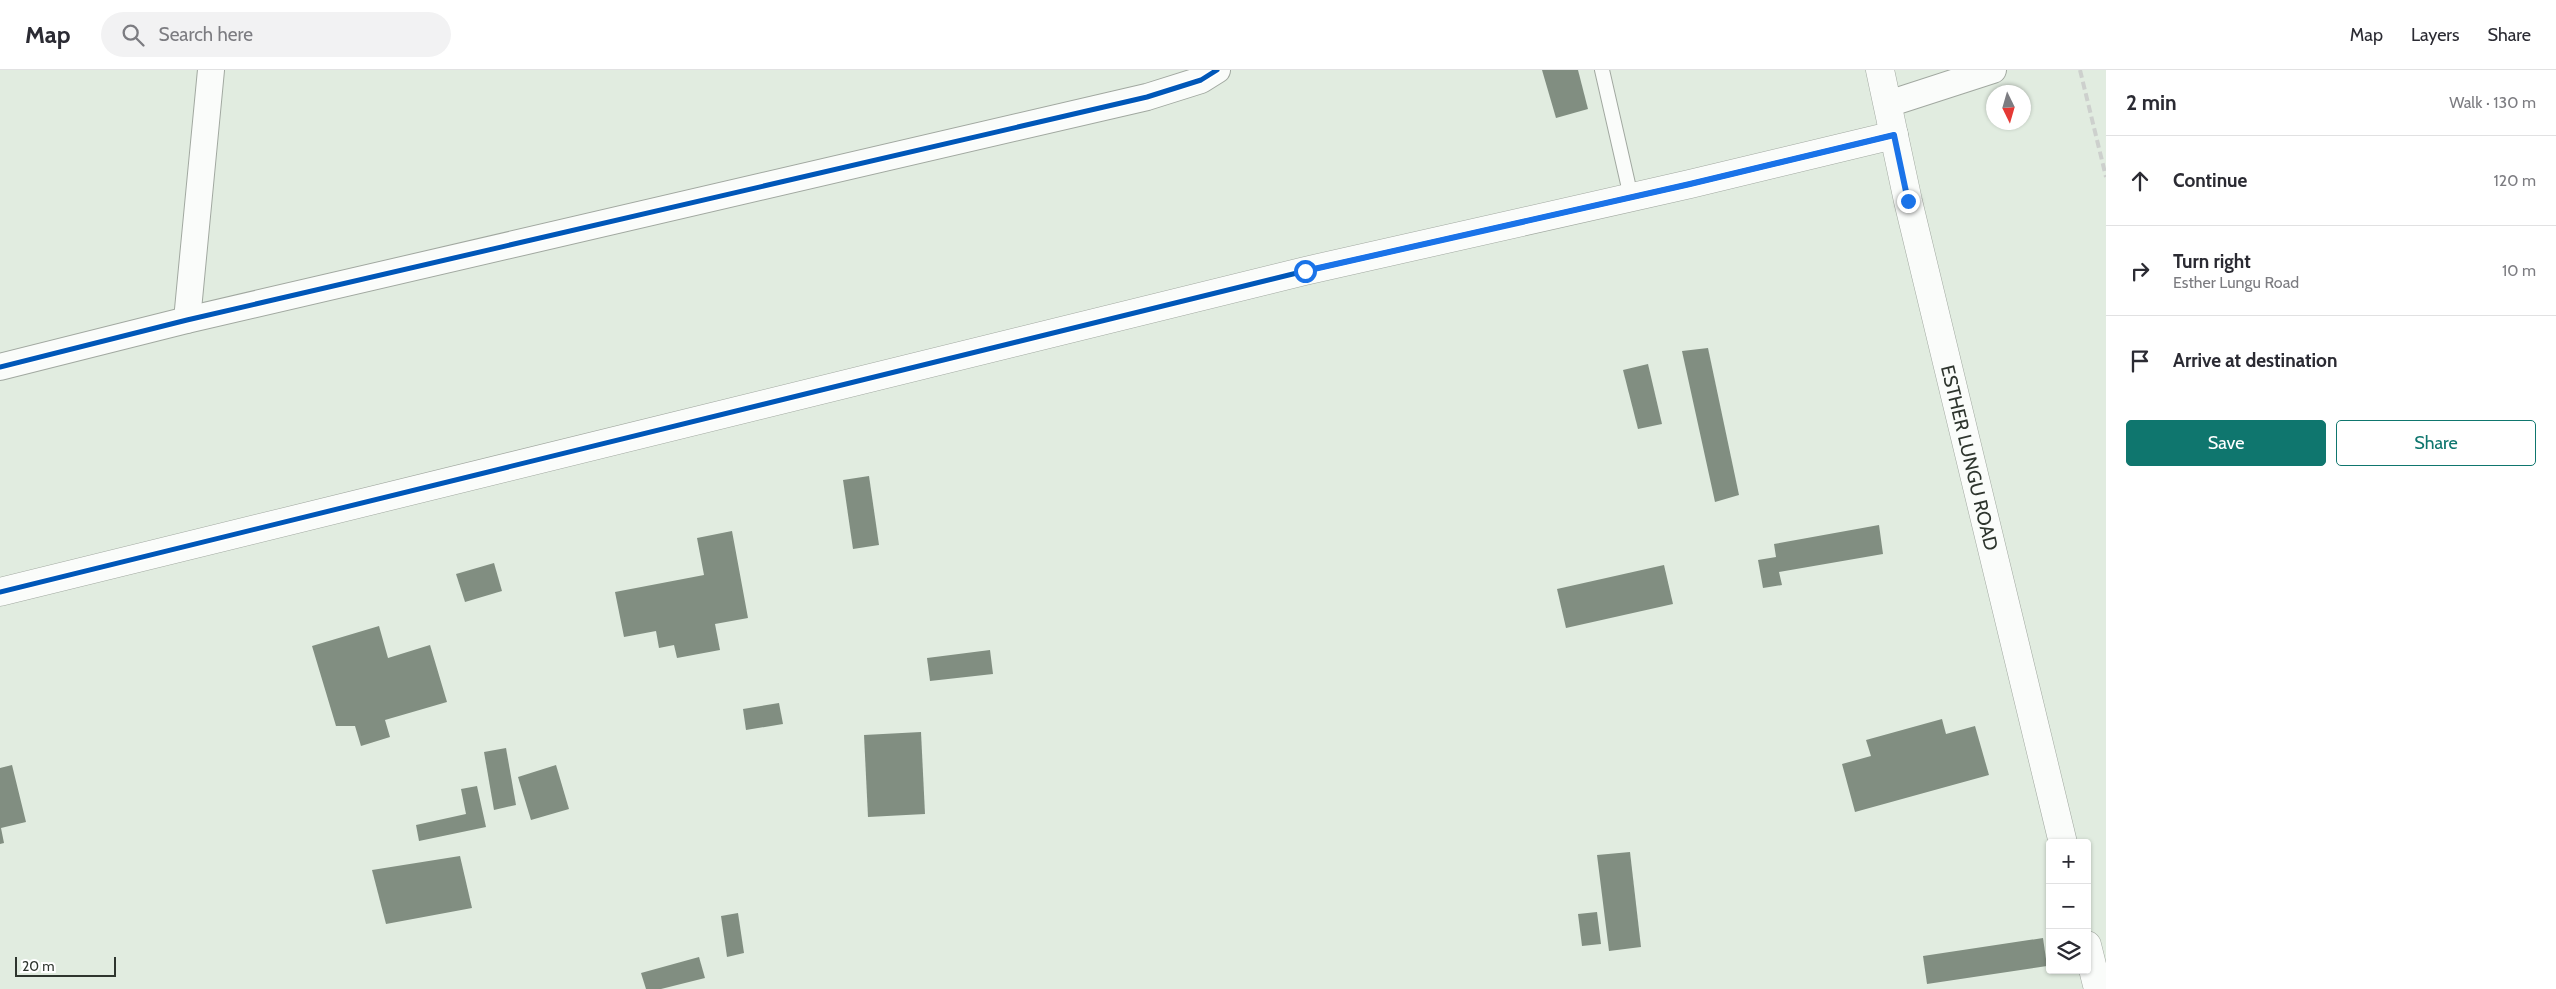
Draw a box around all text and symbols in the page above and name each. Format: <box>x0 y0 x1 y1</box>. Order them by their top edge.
search box <box>101 12 451 57</box>
text: Map <box>25 20 71 49</box>
icon: search <box>119 21 147 49</box>
text: Search here <box>159 23 253 46</box>
text: Map <box>2350 24 2383 46</box>
text: Layers <box>2411 24 2460 46</box>
text: Share <box>2488 24 2531 46</box>
north arrow <box>1986 85 2031 130</box>
text: 2 min <box>2126 90 2177 115</box>
text: Walk · 130 m <box>2449 93 2536 112</box>
icon: ahead <box>2126 167 2154 195</box>
text: Continue <box>2173 169 2247 192</box>
text: 120 m <box>2494 171 2536 190</box>
route end <box>1897 190 1920 213</box>
text: Turn right <box>2173 250 2251 273</box>
icon: right <box>2126 257 2154 285</box>
route start <box>1294 260 1317 283</box>
text: 10 m <box>2502 261 2536 280</box>
text: Esther Lungu Road <box>2173 273 2299 292</box>
icon: arrive <box>2126 347 2154 375</box>
text: Arrive at destination <box>2173 349 2337 372</box>
street label: ESTHER LUNGU ROAD <box>1936 363 2003 553</box>
button: Save <box>2126 420 2326 466</box>
button: Share <box>2336 420 2536 466</box>
map controls <box>2046 839 2091 974</box>
button: + <box>2046 839 2091 884</box>
button: − <box>2046 884 2091 929</box>
button: layers <box>2046 929 2091 974</box>
scale bar <box>15 954 116 977</box>
text: 20 m <box>22 957 55 975</box>

